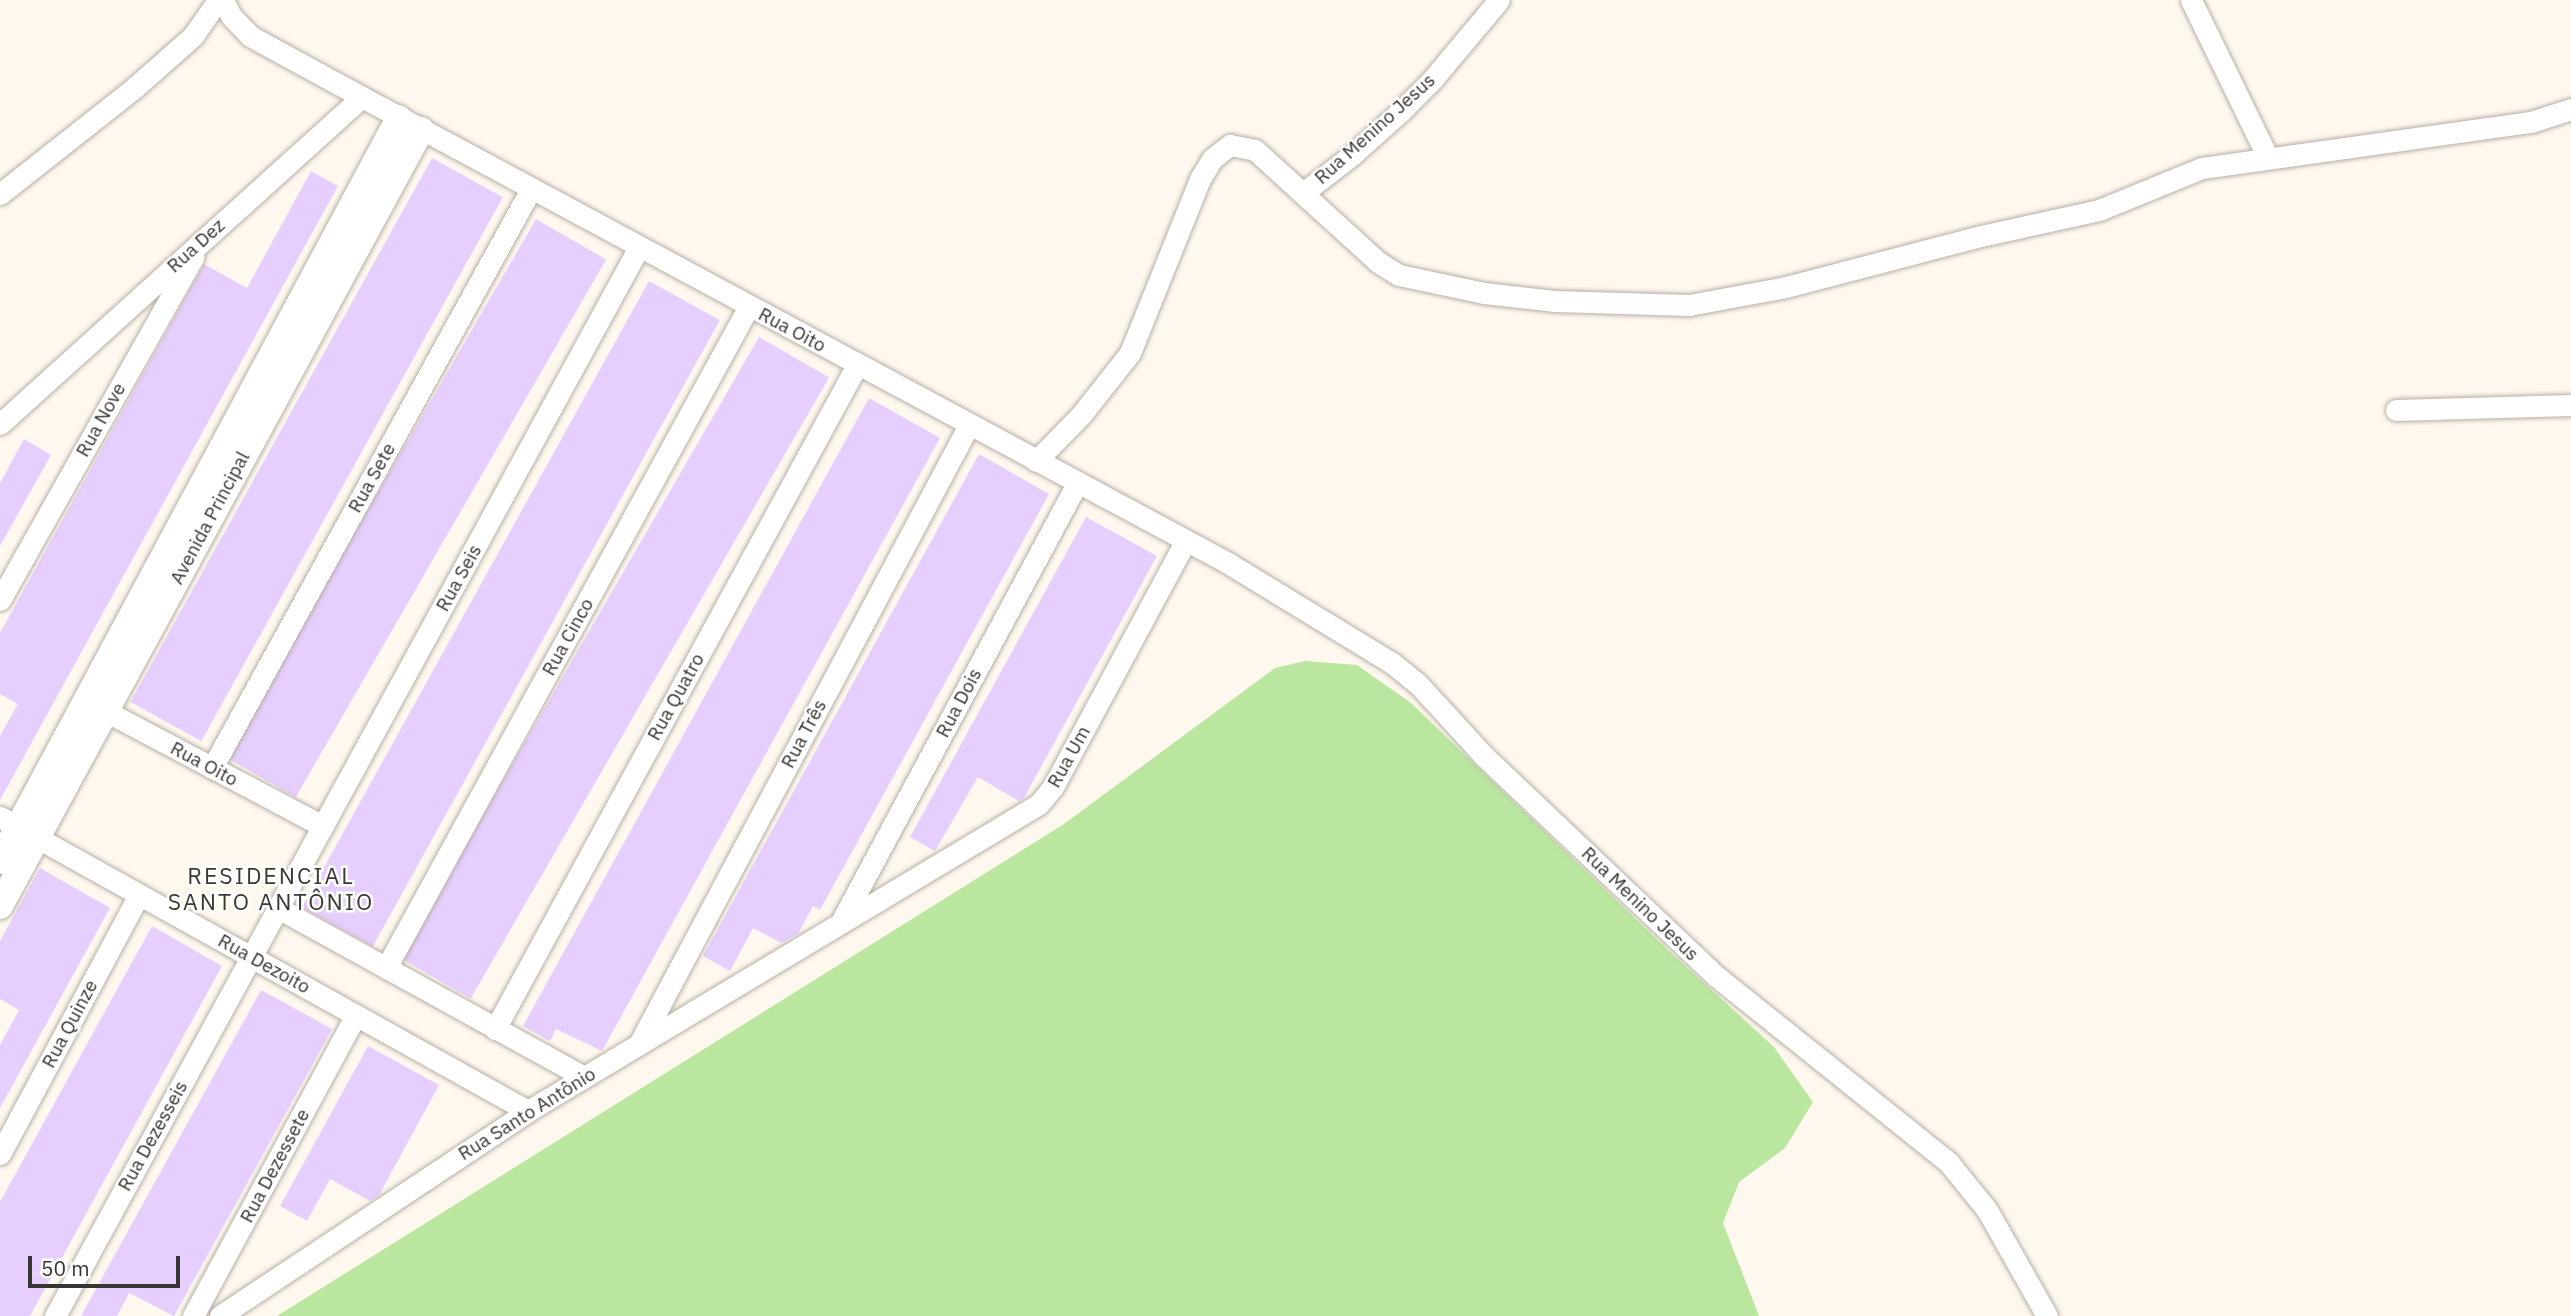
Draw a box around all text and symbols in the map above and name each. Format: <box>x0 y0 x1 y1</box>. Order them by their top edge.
street label: Rua Menino Jesus <box>1310 69 1440 189</box>
street label: Rua Dez <box>163 214 229 278</box>
street label: Rua Oito <box>754 303 830 357</box>
street label: Rua Nove <box>71 379 131 461</box>
street label: Rua Sete <box>344 439 400 517</box>
street label: Avenida Principal <box>165 448 255 588</box>
street label: Rua Seis <box>431 541 487 615</box>
street label: Rua Cinco <box>537 594 599 680</box>
street label: Rua Quatro <box>643 649 709 745</box>
street label: Rua Dois <box>931 665 987 741</box>
street label: Rua Três <box>777 696 831 772</box>
street label: Rua Um <box>1043 722 1095 792</box>
street label: Rua Oito <box>166 737 242 791</box>
street label: Rua Menino Jesus <box>1577 842 1703 966</box>
district label: RESIDENCIAL SANTO ANTÔNIO <box>169 861 373 915</box>
street label: Rua Dezoito <box>214 929 314 999</box>
street label: Rua Quinze <box>37 976 103 1072</box>
street label: Rua Santo Antônio <box>454 1063 600 1165</box>
street label: Rua Dezesseis <box>113 1077 193 1195</box>
street label: Rua Dezessete <box>235 1105 315 1227</box>
scale bar <box>32 1242 184 1286</box>
text: 50 m <box>41 1254 90 1282</box>

